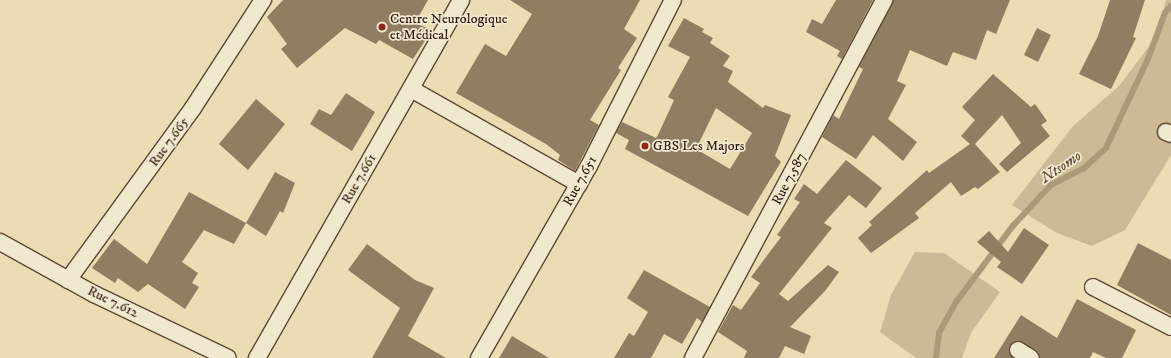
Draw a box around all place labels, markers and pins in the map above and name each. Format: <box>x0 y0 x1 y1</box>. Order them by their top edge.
place label: Centre Neurologique et Médical <box>390 11 507 44</box>
marker: Centre Neurologique et Médical <box>377 22 387 32</box>
place label: GBS Les Majors <box>653 138 744 154</box>
marker: GBS Les Majors <box>640 141 650 151</box>

